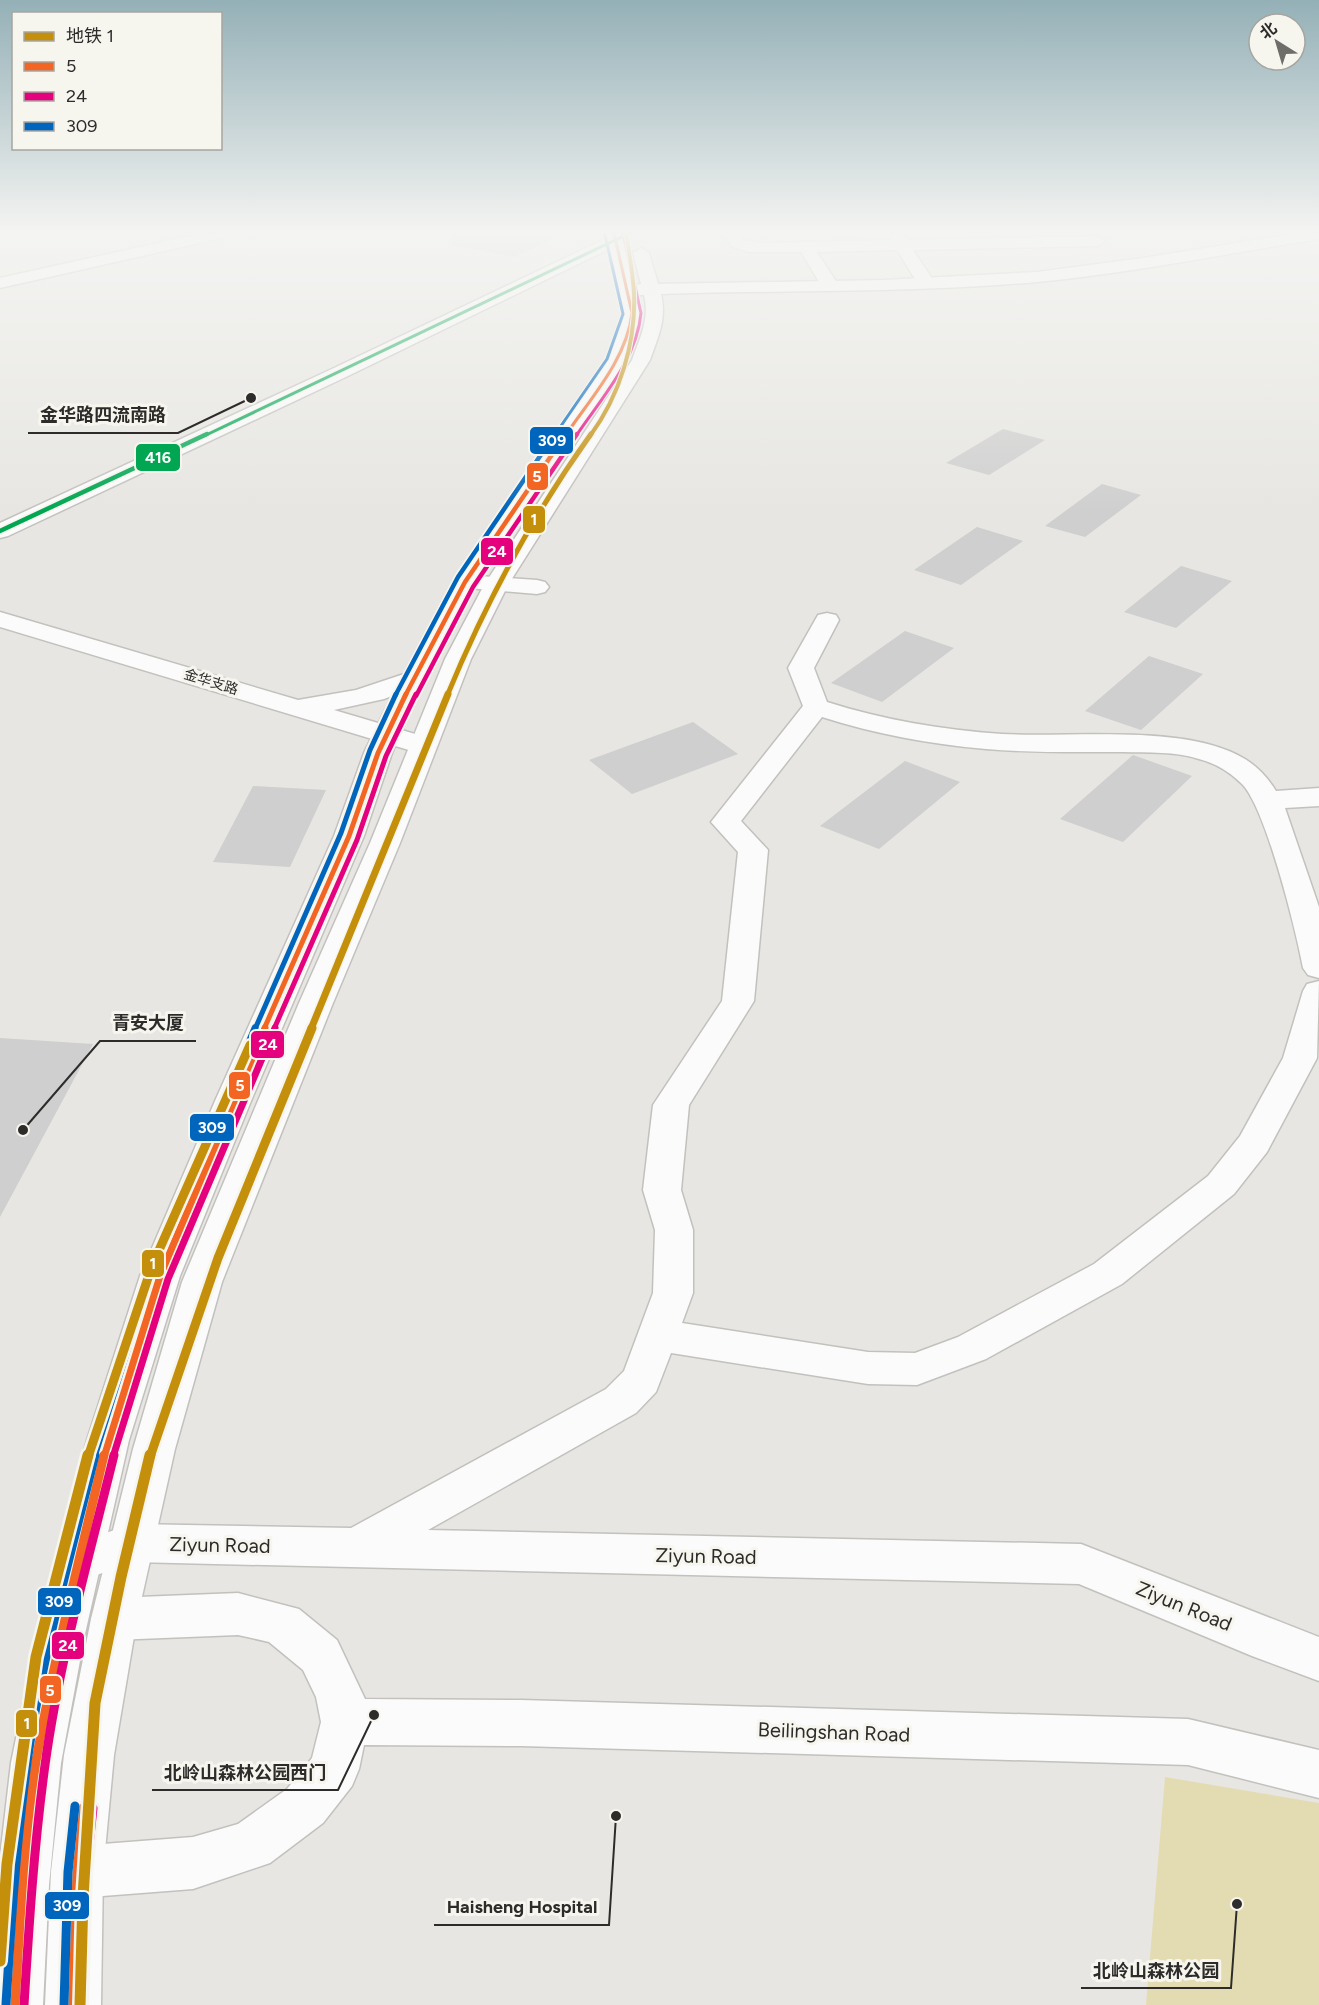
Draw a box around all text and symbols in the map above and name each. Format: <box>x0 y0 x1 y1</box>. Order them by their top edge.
legend <box>12 12 222 150</box>
north arrow <box>1247 12 1307 72</box>
text: 北 <box>1256 18 1280 43</box>
text: 地铁 1 <box>66 25 114 47</box>
text: 5 <box>66 55 76 77</box>
text: 24 <box>66 85 87 107</box>
text: 309 <box>66 115 98 137</box>
callout: 金华路四流南路 <box>28 397 178 433</box>
text: 金华路四流南路 <box>40 404 166 426</box>
line badge: 309 <box>529 426 574 455</box>
text: 309 <box>538 431 566 450</box>
line badge: 416 <box>135 443 181 472</box>
text: 416 <box>145 448 171 467</box>
line badge: 5 <box>526 462 549 491</box>
text: 5 <box>532 467 542 486</box>
line badge: 1 <box>522 505 546 534</box>
text: 1 <box>531 510 537 529</box>
line badge: 24 <box>480 537 514 566</box>
text: 24 <box>487 542 507 561</box>
street label: 金华支路 <box>182 666 240 698</box>
callout: 青安大厦 <box>100 1005 196 1041</box>
text: 青安大厦 <box>112 1012 184 1034</box>
line badge: 24 <box>250 1030 285 1059</box>
text: 24 <box>258 1035 278 1054</box>
line badge: 5 <box>228 1071 251 1100</box>
text: 5 <box>235 1076 245 1095</box>
line badge: 309 <box>189 1113 235 1142</box>
text: 309 <box>198 1118 226 1137</box>
line badge: 1 <box>141 1249 165 1278</box>
text: 1 <box>150 1254 156 1273</box>
street label: Ziyun Road <box>169 1532 271 1558</box>
street label: Ziyun Road <box>655 1543 757 1569</box>
street label: Ziyun Road <box>1133 1576 1235 1636</box>
line badge: 309 <box>37 1587 82 1616</box>
text: 309 <box>45 1592 73 1611</box>
line badge: 24 <box>51 1631 85 1660</box>
text: 24 <box>58 1636 78 1655</box>
line badge: 5 <box>39 1675 62 1704</box>
text: 5 <box>45 1681 55 1700</box>
line badge: 1 <box>15 1709 38 1738</box>
text: 1 <box>24 1714 30 1733</box>
street label: Beilingshan Road <box>757 1717 911 1747</box>
callout: 北岭山森林公园西门 <box>152 1754 338 1790</box>
text: 北岭山森林公园西门 <box>164 1762 326 1784</box>
callout: Haisheng Hospital <box>434 1889 609 1925</box>
line badge: 309 <box>44 1891 90 1920</box>
text: 309 <box>53 1896 81 1915</box>
text: Haisheng Hospital <box>447 1896 597 1918</box>
callout: 北岭山森林公园 <box>1081 1952 1231 1988</box>
text: 北岭山森林公园 <box>1093 1960 1219 1982</box>

